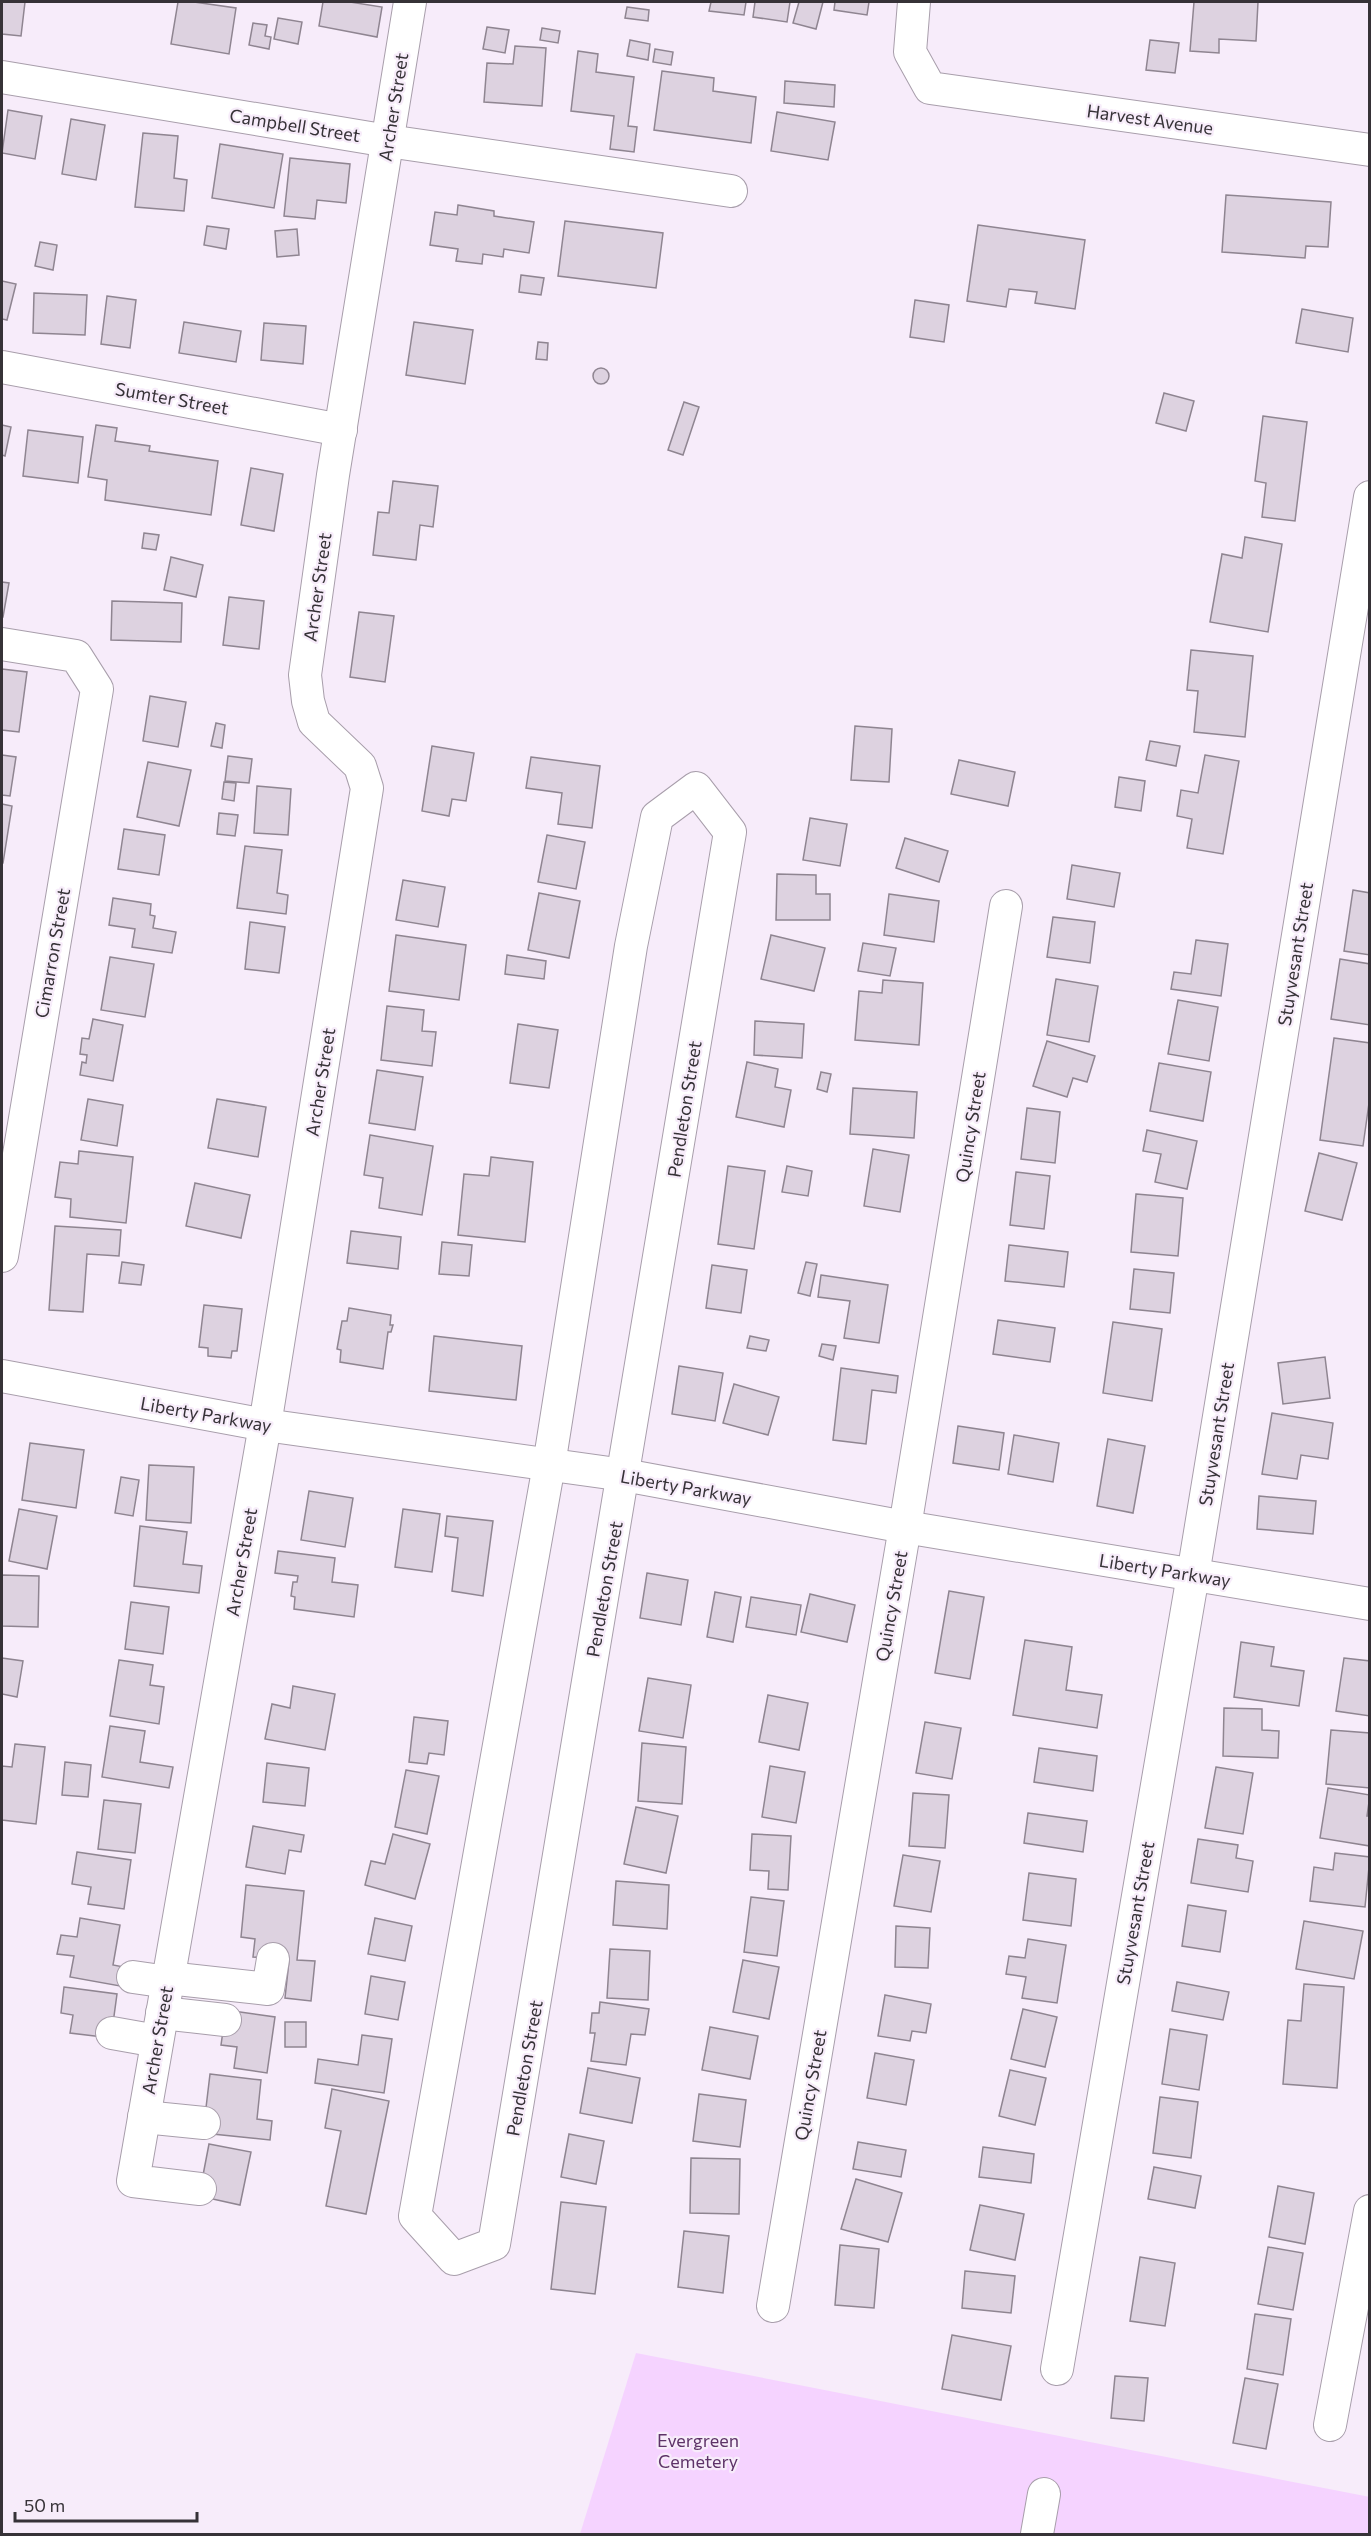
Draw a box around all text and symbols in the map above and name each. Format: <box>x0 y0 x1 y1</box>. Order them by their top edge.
street label: Archer Street <box>374 51 412 163</box>
street label: Harvest Avenue <box>1085 99 1215 139</box>
street label: Campbell Street <box>228 104 362 146</box>
street label: Sumter Street <box>114 377 230 419</box>
street label: Archer Street <box>298 531 336 643</box>
street label: Stuyvesant Street <box>1273 881 1317 1027</box>
street label: Cimarron Street <box>30 886 74 1020</box>
street label: Archer Street <box>301 1026 339 1138</box>
street label: Pendleton Street <box>662 1039 706 1179</box>
street label: Quincy Street <box>950 1070 990 1184</box>
street label: Stuyvesant Street <box>1194 1361 1238 1507</box>
street label: Liberty Parkway <box>139 1392 273 1436</box>
street label: Liberty Parkway <box>619 1465 753 1509</box>
street label: Archer Street <box>221 1506 261 1618</box>
street label: Pendleton Street <box>581 1519 627 1659</box>
street label: Quincy Street <box>870 1549 912 1663</box>
street label: Liberty Parkway <box>1098 1549 1232 1591</box>
street label: Stuyvesant Street <box>1112 1840 1158 1986</box>
street label: Archer Street <box>137 1984 177 2096</box>
street label: Pendleton Street <box>501 1998 547 2138</box>
street label: Quincy Street <box>789 2028 831 2142</box>
park label: Evergreen Cemetery <box>657 2429 739 2472</box>
scale bar <box>15 2485 196 2523</box>
text: 50 m <box>24 2494 65 2516</box>

